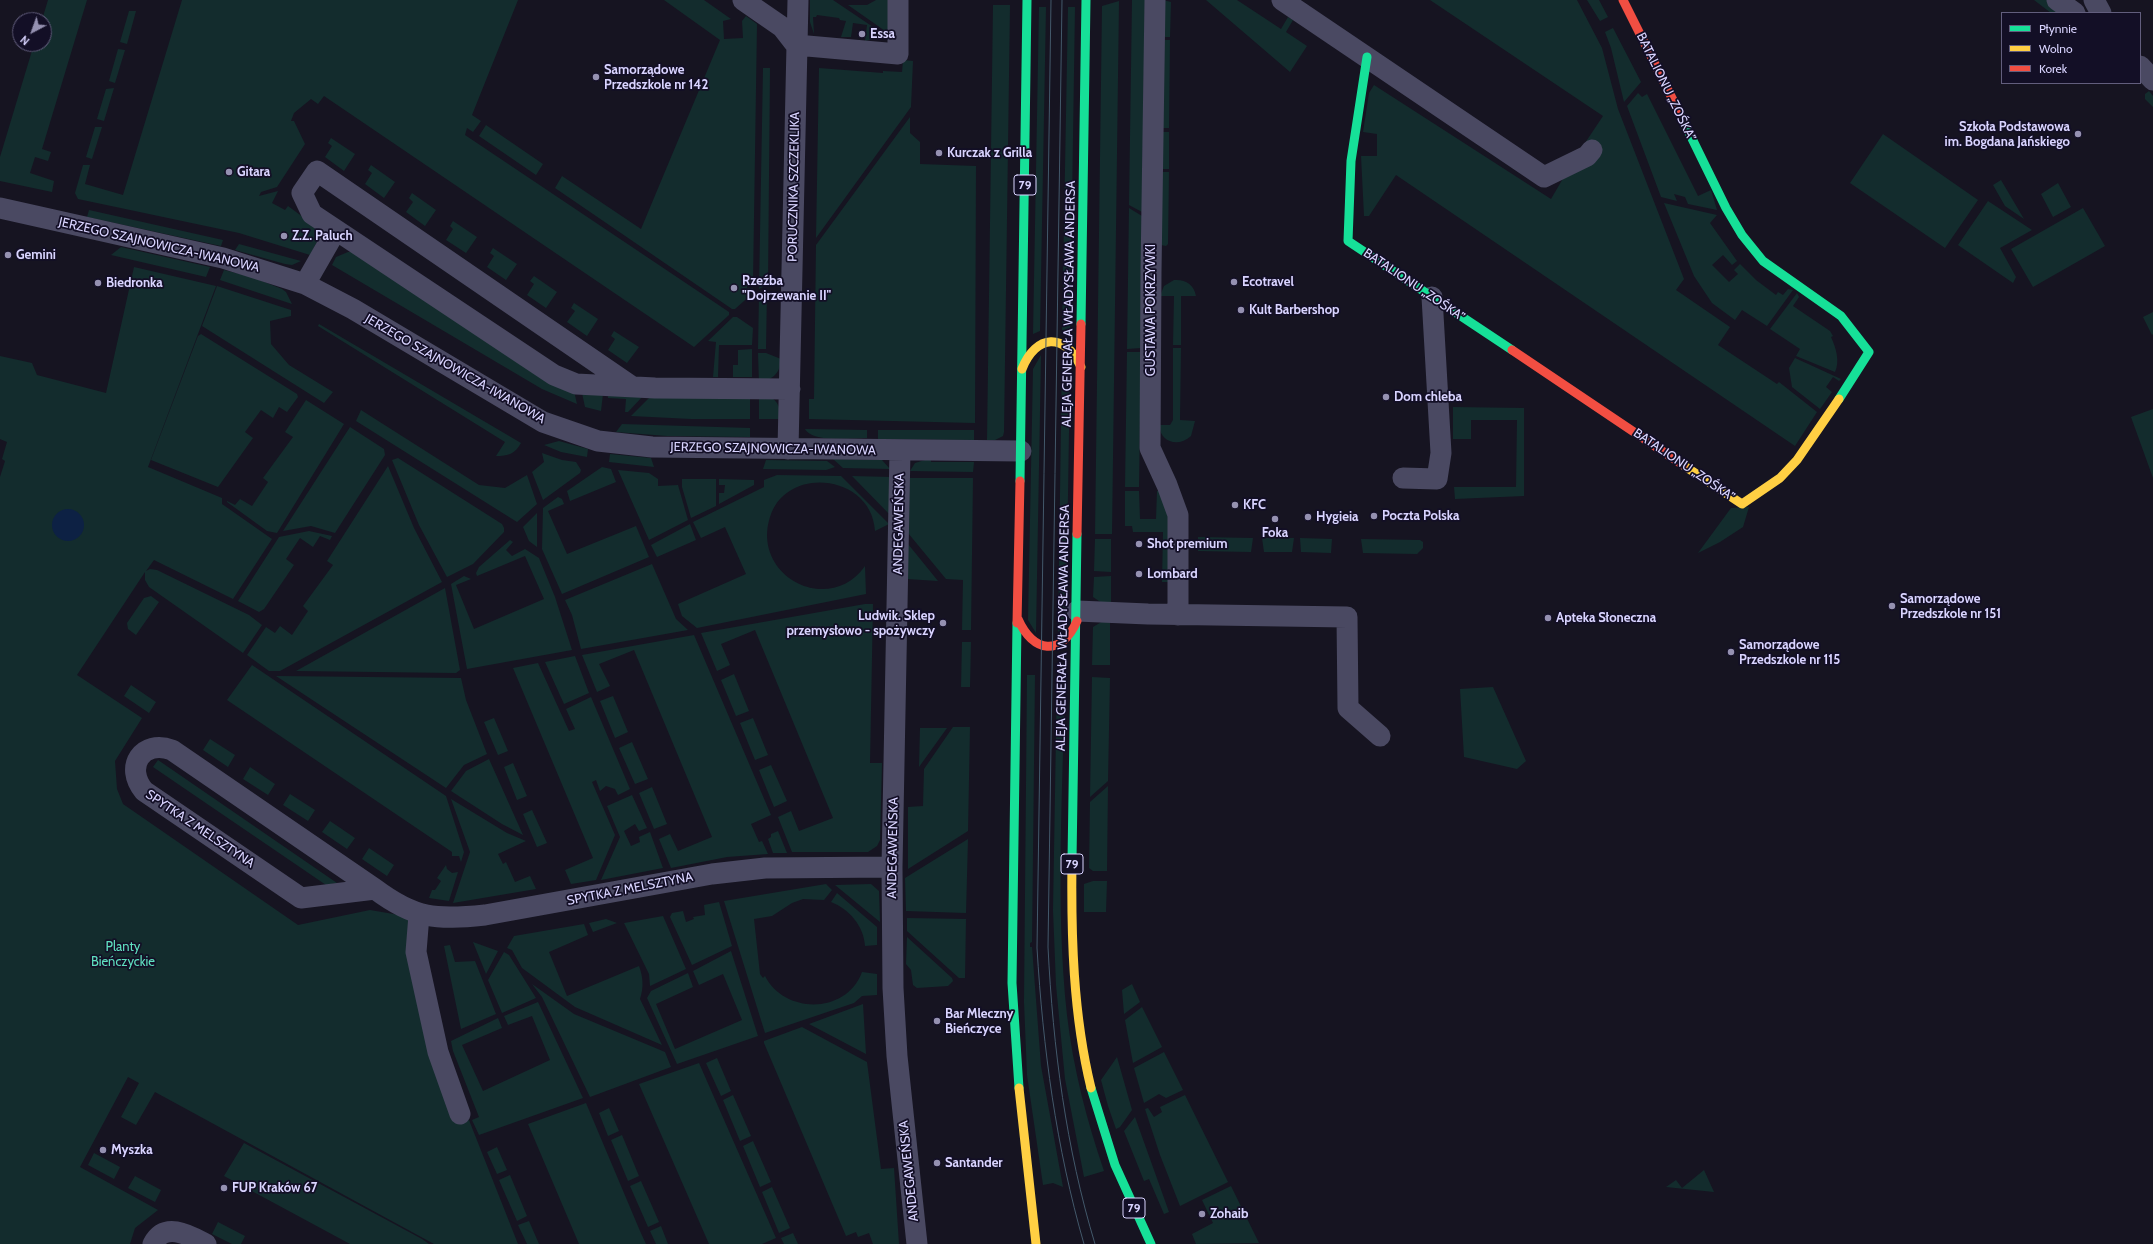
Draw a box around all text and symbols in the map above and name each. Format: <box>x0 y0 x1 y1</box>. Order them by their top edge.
north arrow <box>12 12 52 52</box>
legend <box>2001 12 2141 84</box>
text: Płynnie <box>2039 21 2077 36</box>
place label: Essa <box>870 26 895 42</box>
marker: Essa <box>857 29 867 39</box>
street label: BATALIONU „ZOŚKA” <box>1633 30 1699 144</box>
text: N <box>17 32 32 48</box>
text: Wolno <box>2039 41 2073 56</box>
text: Korek <box>2039 61 2067 76</box>
place label: Samorządowe Przedszkole nr 142 <box>604 62 708 93</box>
marker: Samorządowe Przedszkole nr 142 <box>591 72 601 82</box>
street label: PORUCZNIKA SZCZEKLIKA <box>785 112 803 262</box>
place label: Szkoła Podstawowa im. Bogdana Jańskiego <box>1945 119 2070 150</box>
marker: Szkoła Podstawowa im. Bogdana Jańskiego <box>2073 129 2083 139</box>
place label: Kurczak z Grilla <box>947 145 1032 161</box>
marker: Kurczak z Grilla <box>934 148 944 158</box>
place label: Gitara <box>237 164 270 180</box>
marker: Gitara <box>224 167 234 177</box>
road number: 79 <box>1014 175 1036 195</box>
street label: ALEJA GENERAŁA WŁADYSŁAWA ANDERSA <box>1059 181 1079 427</box>
street label: JERZEGO SZAJNOWICZA-IWANOWA <box>57 214 261 276</box>
place label: Z.Z. Paluch <box>292 228 353 244</box>
marker: Z.Z. Paluch <box>279 231 289 241</box>
street label: GUSTAWA POKRZYWKI <box>1143 244 1159 376</box>
street label: BATALIONU „ZOŚKA” <box>1360 245 1468 325</box>
place label: Gemini <box>16 247 56 263</box>
marker: Gemini <box>3 250 13 260</box>
place label: Rzeźba "Dojrzewanie II" <box>742 273 831 304</box>
place label: Ecotravel <box>1242 274 1294 290</box>
place label: Biedronka <box>106 275 163 291</box>
marker: Ecotravel <box>1229 277 1239 287</box>
marker: Biedronka <box>93 278 103 288</box>
marker: Rzeźba "Dojrzewanie II" <box>729 283 739 293</box>
place label: Kult Barbershop <box>1249 302 1339 318</box>
marker: Kult Barbershop <box>1236 305 1246 315</box>
street label: JERZEGO SZAJNOWICZA-IWANOWA <box>362 311 548 427</box>
place label: Dom chleba <box>1394 389 1462 405</box>
marker: Dom chleba <box>1381 392 1391 402</box>
street label: BATALIONU „ZOŚKA” <box>1630 425 1738 505</box>
street label: JERZEGO SZAJNOWICZA-IWANOWA <box>670 439 876 459</box>
street label: ANDEGAWEŃSKA <box>890 473 908 575</box>
place label: KFC <box>1243 497 1266 513</box>
marker: KFC <box>1230 500 1240 510</box>
street label: ALEJA GENERAŁA WŁADYSŁAWA ANDERSA <box>1053 505 1073 751</box>
place label: Poczta Polska <box>1382 508 1460 524</box>
place label: Hygieia <box>1316 509 1358 525</box>
marker: Poczta Polska <box>1369 511 1379 521</box>
marker: Hygieia <box>1303 512 1313 522</box>
marker: Foka <box>1270 514 1280 524</box>
place label: Foka <box>1262 525 1288 541</box>
place label: Shot premium <box>1147 536 1228 552</box>
marker: Shot premium <box>1134 539 1144 549</box>
place label: Lombard <box>1147 566 1198 582</box>
marker: Lombard <box>1134 569 1144 579</box>
place label: Samorządowe Przedszkole nr 151 <box>1900 591 2001 622</box>
marker: Samorządowe Przedszkole nr 151 <box>1887 601 1897 611</box>
place label: Ludwik. Sklep przemysłowo - spożywczy <box>786 608 935 639</box>
place label: Apteka Słoneczna <box>1556 610 1656 626</box>
marker: Apteka Słoneczna <box>1543 613 1553 623</box>
marker: Ludwik. Sklep przemysłowo - spożywczy <box>938 618 948 628</box>
place label: Samorządowe Przedszkole nr 115 <box>1739 637 1840 668</box>
marker: Samorządowe Przedszkole nr 115 <box>1726 647 1736 657</box>
street label: SPYTKA Z MELSZTYNA <box>143 787 257 871</box>
street label: ANDEGAWEŃSKA <box>884 797 902 899</box>
road number: 79 <box>1061 854 1083 874</box>
street label: SPYTKA Z MELSZTYNA <box>566 869 694 909</box>
park label: Planty Bieńczyckie <box>91 939 155 970</box>
place label: Bar Mleczny Bieńczyce <box>945 1006 1014 1037</box>
marker: Bar Mleczny Bieńczyce <box>932 1016 942 1026</box>
street label: ANDEGAWEŃSKA <box>896 1120 922 1222</box>
place label: Myszka <box>111 1142 153 1158</box>
marker: Myszka <box>98 1145 108 1155</box>
place label: Santander <box>945 1155 1003 1171</box>
marker: Santander <box>932 1158 942 1168</box>
place label: FUP Kraków 67 <box>232 1180 317 1196</box>
marker: FUP Kraków 67 <box>219 1183 229 1193</box>
road number: 79 <box>1123 1198 1145 1218</box>
place label: Zohaib <box>1210 1206 1248 1222</box>
marker: Zohaib <box>1197 1209 1207 1219</box>

